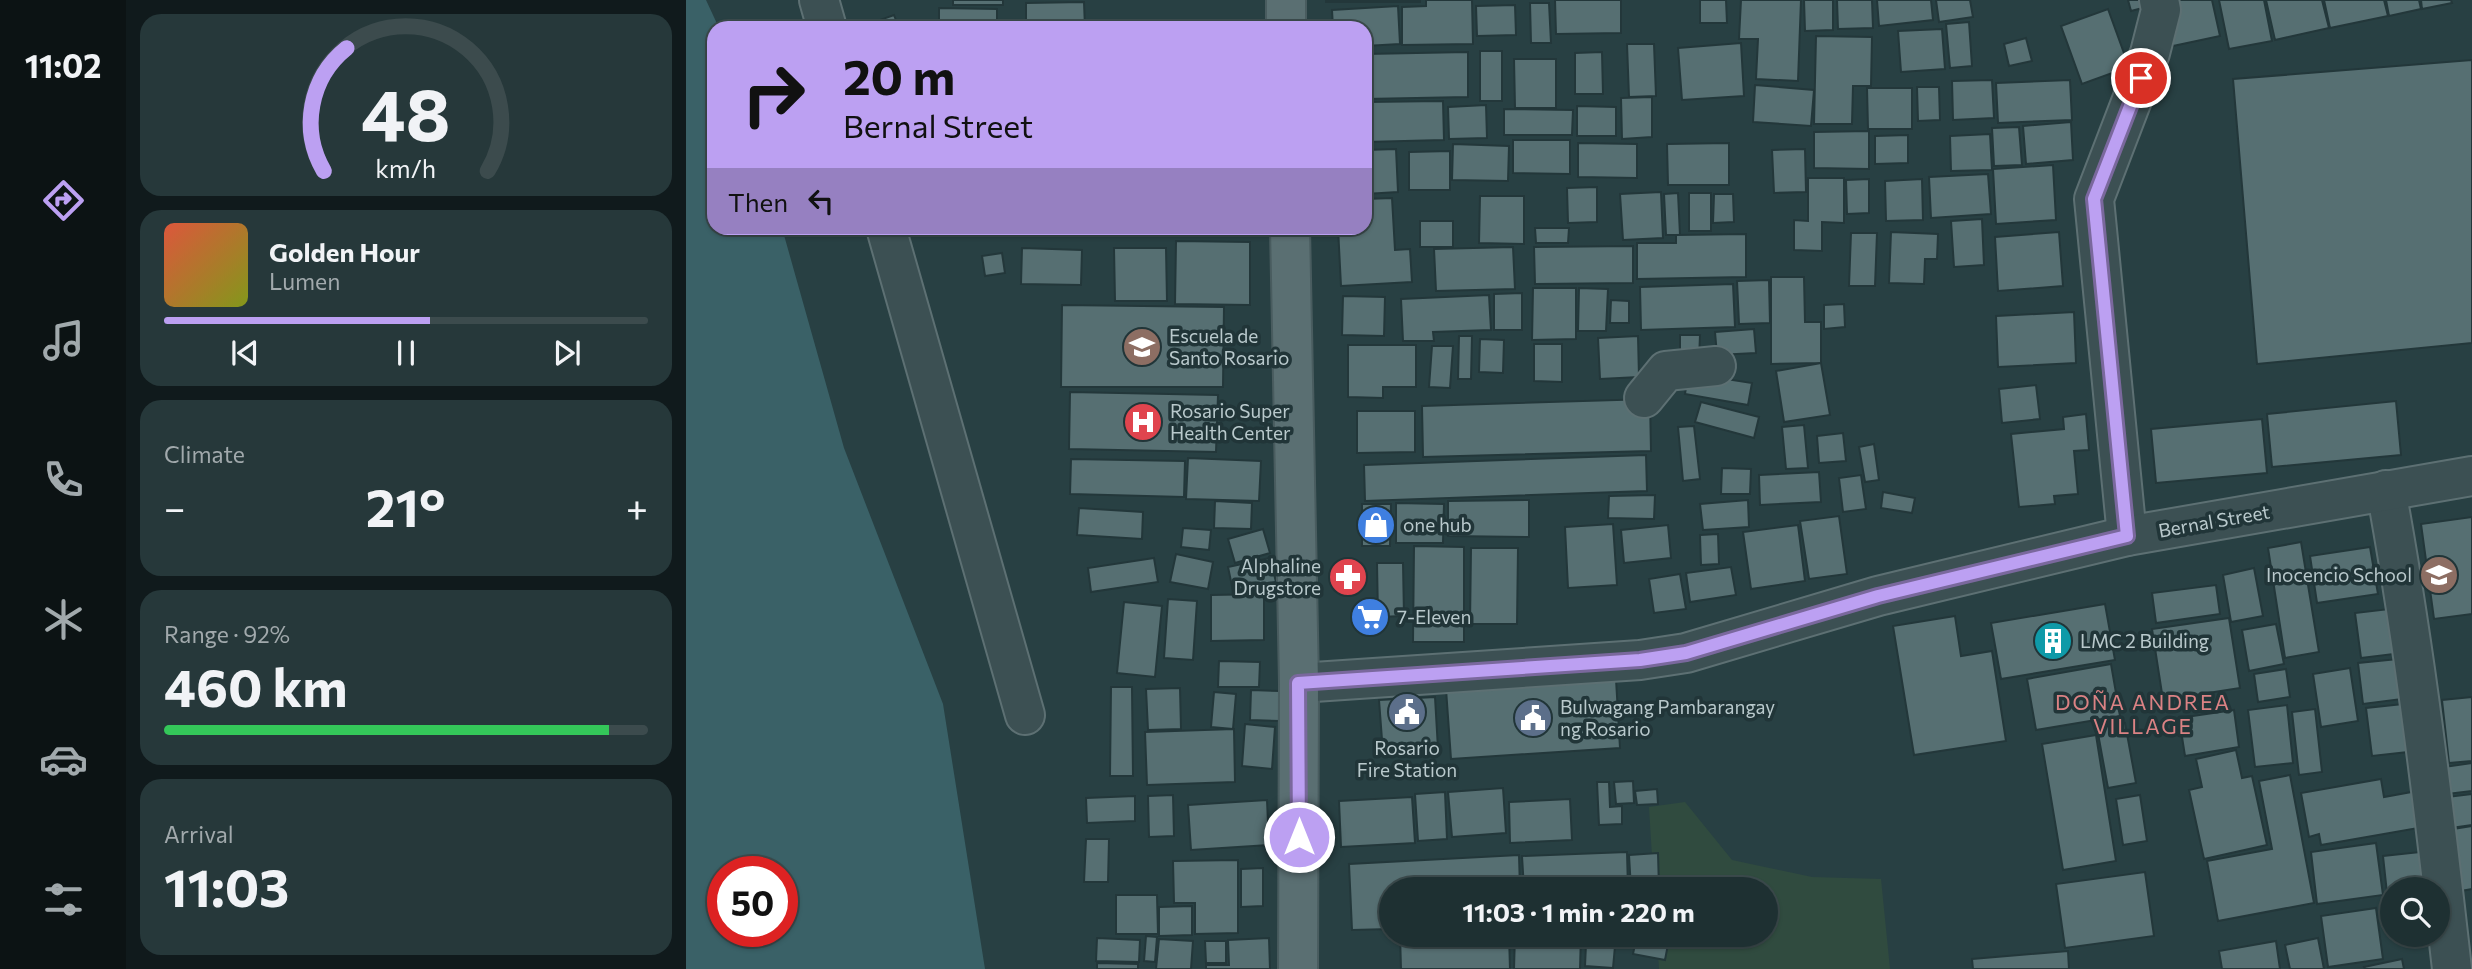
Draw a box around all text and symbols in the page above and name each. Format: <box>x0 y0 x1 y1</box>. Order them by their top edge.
text: 11:02 <box>25 45 101 85</box>
text: 20 m <box>843 45 955 105</box>
pin <box>2111 48 2171 108</box>
icon: right <box>728 49 819 140</box>
icon: arrive <box>2122 59 2160 97</box>
text: 48 <box>361 67 451 156</box>
text: Bernal Street <box>843 105 1033 145</box>
text: km/h <box>376 153 436 183</box>
icon: directions <box>39 176 88 225</box>
icon: left <box>802 182 840 220</box>
text: Then <box>728 186 788 217</box>
text: Golden Hour <box>269 236 420 267</box>
text: Lumen <box>269 267 340 295</box>
icon: music <box>39 316 88 365</box>
place label: Escuela de Santo Rosario <box>1169 324 1289 369</box>
school or university icon: Escuela de Santo Rosario <box>1121 326 1163 368</box>
icon: previous <box>226 334 264 372</box>
icon: pause <box>387 334 425 372</box>
icon: next <box>548 334 586 372</box>
place label: Rosario Super Health Center <box>1170 399 1291 444</box>
hospital icon: Rosario Super Health Center <box>1122 401 1164 443</box>
text: Climate <box>164 440 245 468</box>
icon: phone <box>39 455 88 504</box>
text: 21° <box>366 474 445 538</box>
text: − <box>164 483 186 530</box>
text: + <box>626 483 648 530</box>
street label: Bernal Street <box>2156 499 2272 542</box>
shop icon: one hub <box>1355 504 1397 546</box>
place label: one hub <box>1403 513 1472 536</box>
place label: Alphaline Drugstore <box>1234 554 1321 599</box>
school or university icon: Inocencio School <box>2418 554 2460 596</box>
pharmacy icon: Alphaline Drugstore <box>1327 556 1369 598</box>
place label: Inocencio School <box>2266 563 2412 586</box>
icon: climate <box>39 595 88 644</box>
supermarket icon: 7-Eleven <box>1349 596 1391 638</box>
place label: 7-Eleven <box>1397 605 1471 628</box>
text: Range · 92% <box>164 620 290 648</box>
building icon: LMC 2 Building <box>2032 620 2074 662</box>
place label: LMC 2 Building <box>2080 629 2209 652</box>
text: 460 km <box>164 654 348 718</box>
district label: DOÑA ANDREA VILLAGE <box>2055 689 2231 738</box>
public building icon: Rosario Fire Station <box>1386 691 1428 733</box>
place label: Bulwagang Pambarangay ng Rosario <box>1560 695 1775 740</box>
public building icon: Bulwagang Pambarangay ng Rosario <box>1512 697 1554 739</box>
icon: car <box>39 735 88 784</box>
place label: Rosario Fire Station <box>1357 736 1457 781</box>
position arrow <box>1262 800 1336 874</box>
text: Arrival <box>164 820 234 848</box>
text: 11:03 <box>164 854 289 918</box>
speed limit sign: 50 <box>707 856 798 947</box>
icon: filters <box>39 875 88 924</box>
map controls <box>2380 877 2450 947</box>
button: search <box>2380 877 2450 947</box>
text: 11:03 · 1 min · 220 m <box>1462 896 1695 927</box>

